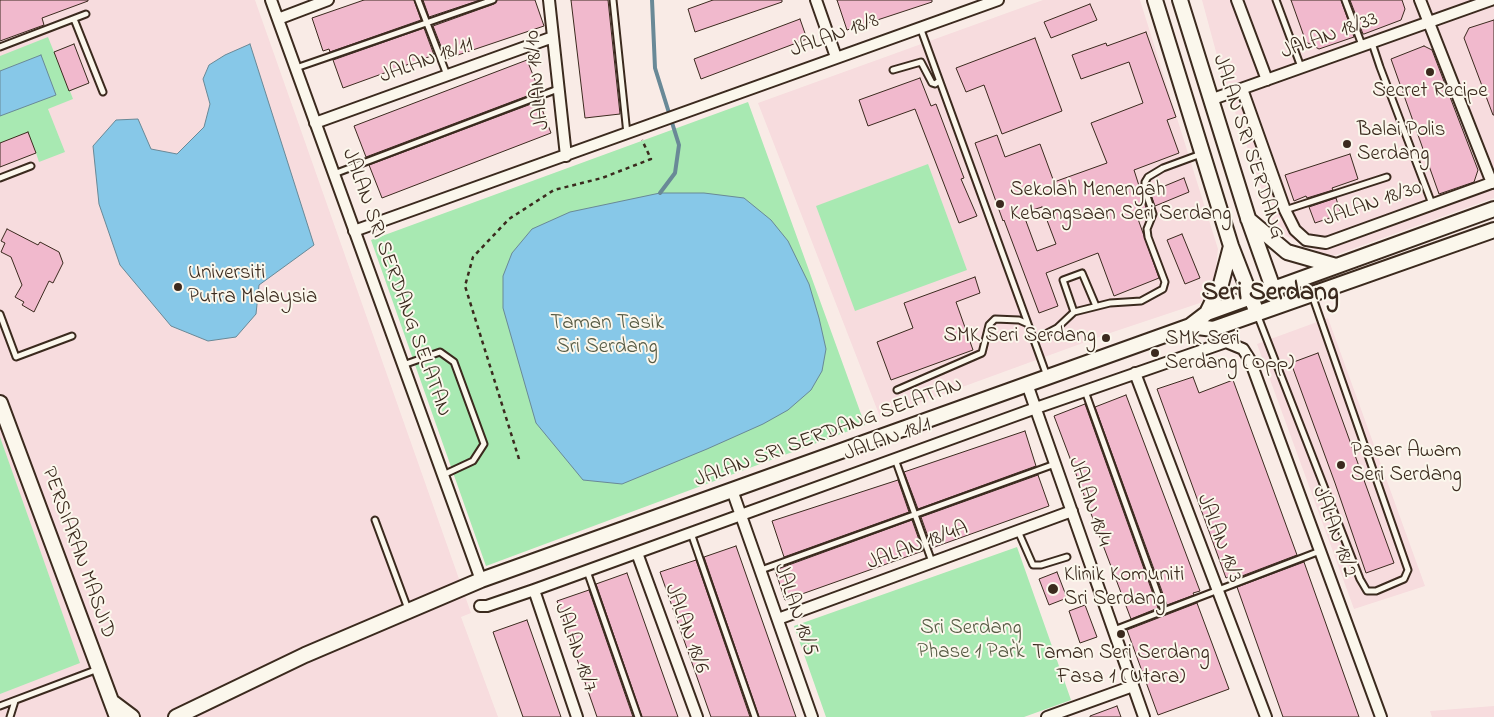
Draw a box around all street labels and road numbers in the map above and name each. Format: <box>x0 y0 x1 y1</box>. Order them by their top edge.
street label: JALAN 18/33 <box>1278 8 1382 66</box>
street label: JALAN 18/8 <box>787 9 883 65</box>
street label: JALAN 18/10 <box>521 29 557 131</box>
street label: JALAN 18/11 <box>377 33 477 91</box>
street label: JALAN SRI SERDANG <box>1205 52 1289 242</box>
street label: JALAN SRI SERDANG SELATAN <box>335 146 455 420</box>
street label: JALAN 18/30 <box>1321 176 1425 234</box>
street label: JALAN SRI SERDANG SELATAN <box>692 374 966 494</box>
street label: JALAN 18/1 <box>841 414 935 468</box>
street label: JALAN 18/4 <box>1061 454 1115 550</box>
street label: PERSIARAN MASJID <box>34 464 120 642</box>
street label: JALAN 18/2 <box>1305 483 1361 581</box>
street label: JALAN 18/3 <box>1190 491 1246 587</box>
street label: JALAN 18/4A <box>864 517 972 577</box>
street label: JALAN 18/5 <box>766 560 822 660</box>
street label: JALAN 18/6 <box>657 581 713 677</box>
street label: JALAN 18/7 <box>547 600 601 696</box>

